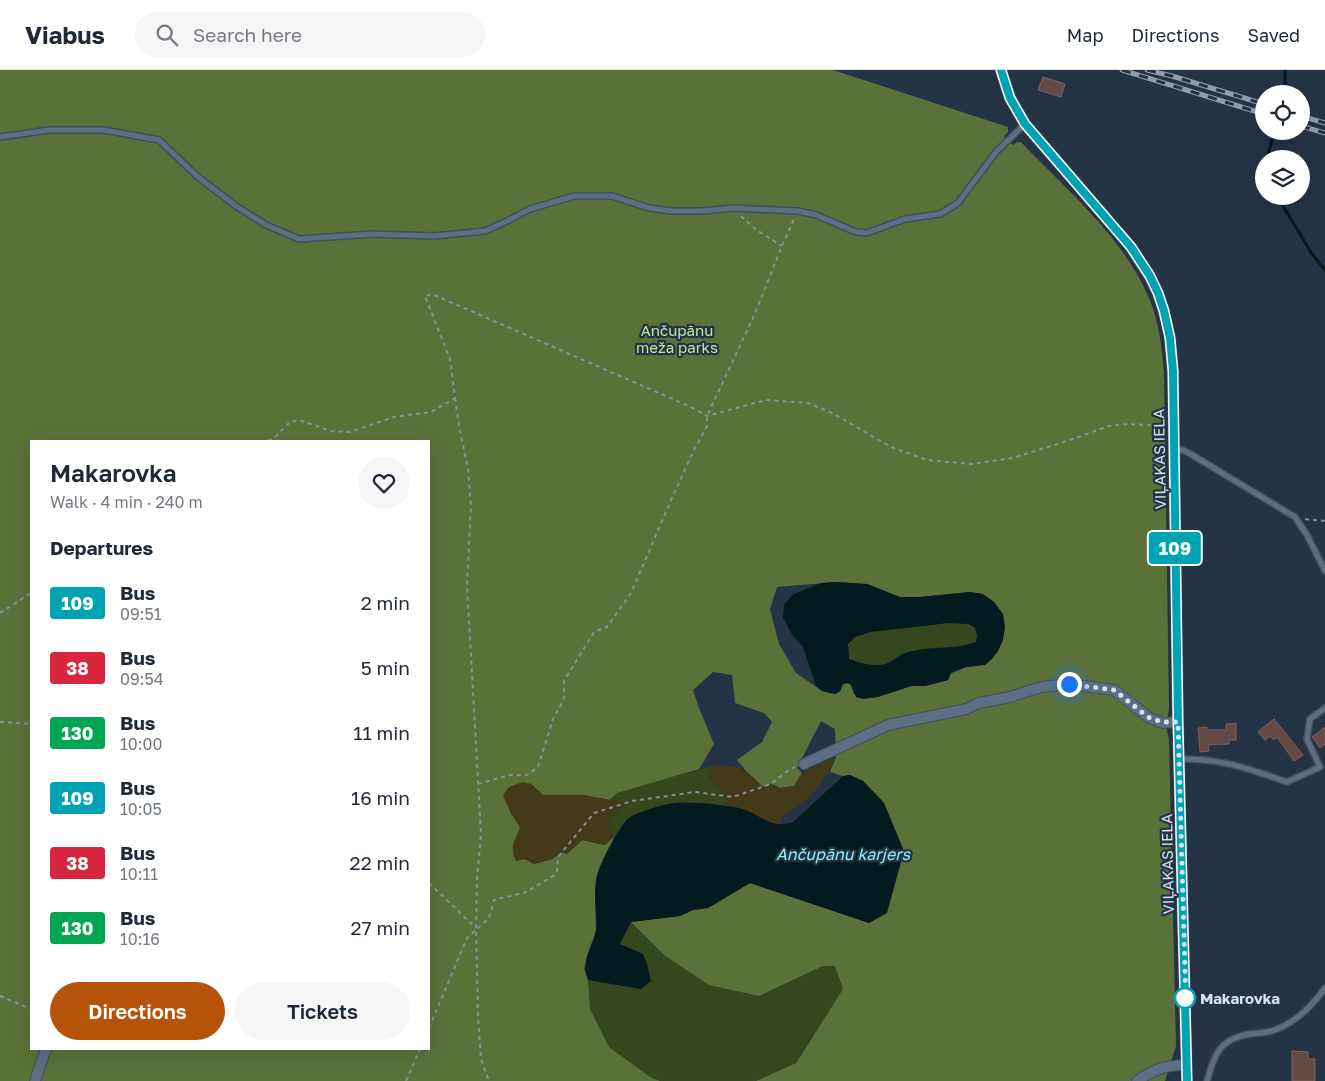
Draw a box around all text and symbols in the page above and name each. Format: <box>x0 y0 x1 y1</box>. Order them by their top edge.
search box <box>135 12 485 57</box>
text: Viabus <box>25 20 105 49</box>
icon: search <box>153 21 181 49</box>
text: Search here <box>193 23 302 46</box>
text: Map <box>1067 24 1103 46</box>
text: Directions <box>1131 24 1219 46</box>
text: Saved <box>1247 24 1300 46</box>
map controls <box>1255 85 1310 205</box>
button: locate <box>1255 85 1310 140</box>
button: layers <box>1255 150 1310 205</box>
park label: Ančupānu meža parks <box>636 321 718 356</box>
street label: VIĻAKAS IELA <box>1149 409 1170 509</box>
button: heart <box>358 457 410 509</box>
text: Makarovka <box>50 458 177 487</box>
text: Walk · 4 min · 240 m <box>50 492 203 512</box>
line badge: 109 <box>1146 532 1204 564</box>
text: Departures <box>50 536 153 559</box>
text: 109 <box>1159 537 1191 559</box>
text: Bus <box>120 581 155 604</box>
text: 2 min <box>361 591 410 614</box>
text: 109 <box>61 592 94 614</box>
text: 09:51 <box>120 604 161 624</box>
text: Bus <box>120 646 155 669</box>
text: 5 min <box>361 656 410 679</box>
text: 38 <box>66 657 89 679</box>
text: 09:54 <box>120 669 163 689</box>
your location <box>1057 672 1082 697</box>
text: Bus <box>120 711 155 734</box>
text: 11 min <box>353 721 410 744</box>
text: 130 <box>62 722 93 744</box>
text: 10:00 <box>120 734 162 754</box>
text: Bus <box>120 776 155 799</box>
text: 16 min <box>351 786 410 809</box>
text: 109 <box>61 787 94 809</box>
text: 10:05 <box>120 799 162 819</box>
street label: VIĻAKAS IELA <box>1157 814 1178 914</box>
text: Bus <box>120 841 155 864</box>
water label: Ančupānu karjers <box>776 844 911 864</box>
text: 22 min <box>350 851 410 874</box>
text: 38 <box>66 852 89 874</box>
text: 10:11 <box>120 864 158 884</box>
text: Bus <box>120 906 155 929</box>
text: 27 min <box>351 916 410 939</box>
text: 130 <box>62 917 93 939</box>
text: 10:16 <box>120 929 160 949</box>
button: Directions <box>50 982 225 1040</box>
button: Tickets <box>235 982 410 1040</box>
marker: Makarovka <box>1174 987 1196 1009</box>
place label: Makarovka <box>1200 989 1280 1007</box>

